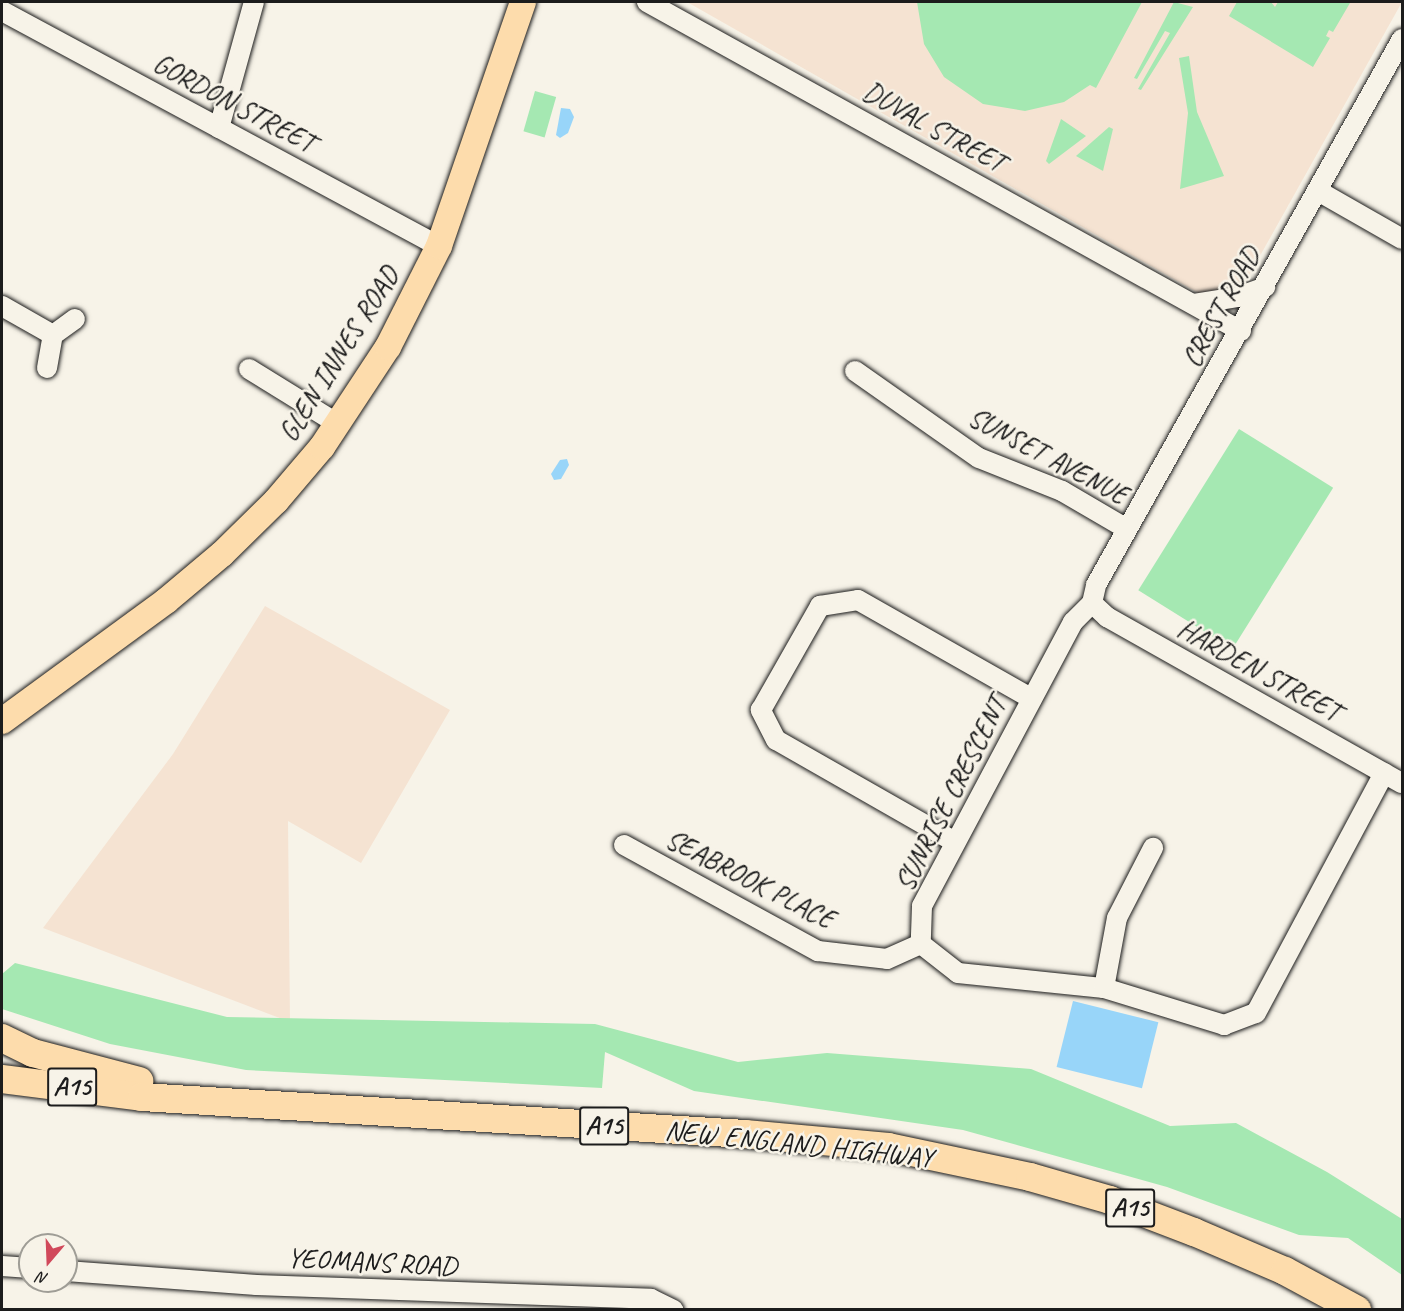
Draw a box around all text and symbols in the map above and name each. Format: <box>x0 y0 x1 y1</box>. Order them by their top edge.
street label: GORDON STREET <box>148 46 320 160</box>
street label: DUVAL STREET <box>857 74 1011 180</box>
street label: CREST ROAD <box>1174 240 1268 374</box>
street label: GLEN INNES ROAD <box>272 260 406 448</box>
street label: SUNSET AVENUE <box>962 400 1134 512</box>
street label: HARDEN STREET <box>1172 612 1346 728</box>
street label: SUNRISE CRESCENT <box>887 691 1015 897</box>
street label: SEABROOK PLACE <box>660 822 840 936</box>
road number: A15 <box>46 1063 98 1111</box>
road number: A15 <box>578 1102 630 1150</box>
street label: NEW ENGLAND HIGHWAY <box>662 1113 936 1175</box>
road number: A15 <box>1104 1184 1156 1232</box>
north arrow <box>18 1233 78 1293</box>
street label: YEOMANS ROAD <box>286 1241 458 1283</box>
text: N <box>35 1267 51 1289</box>

